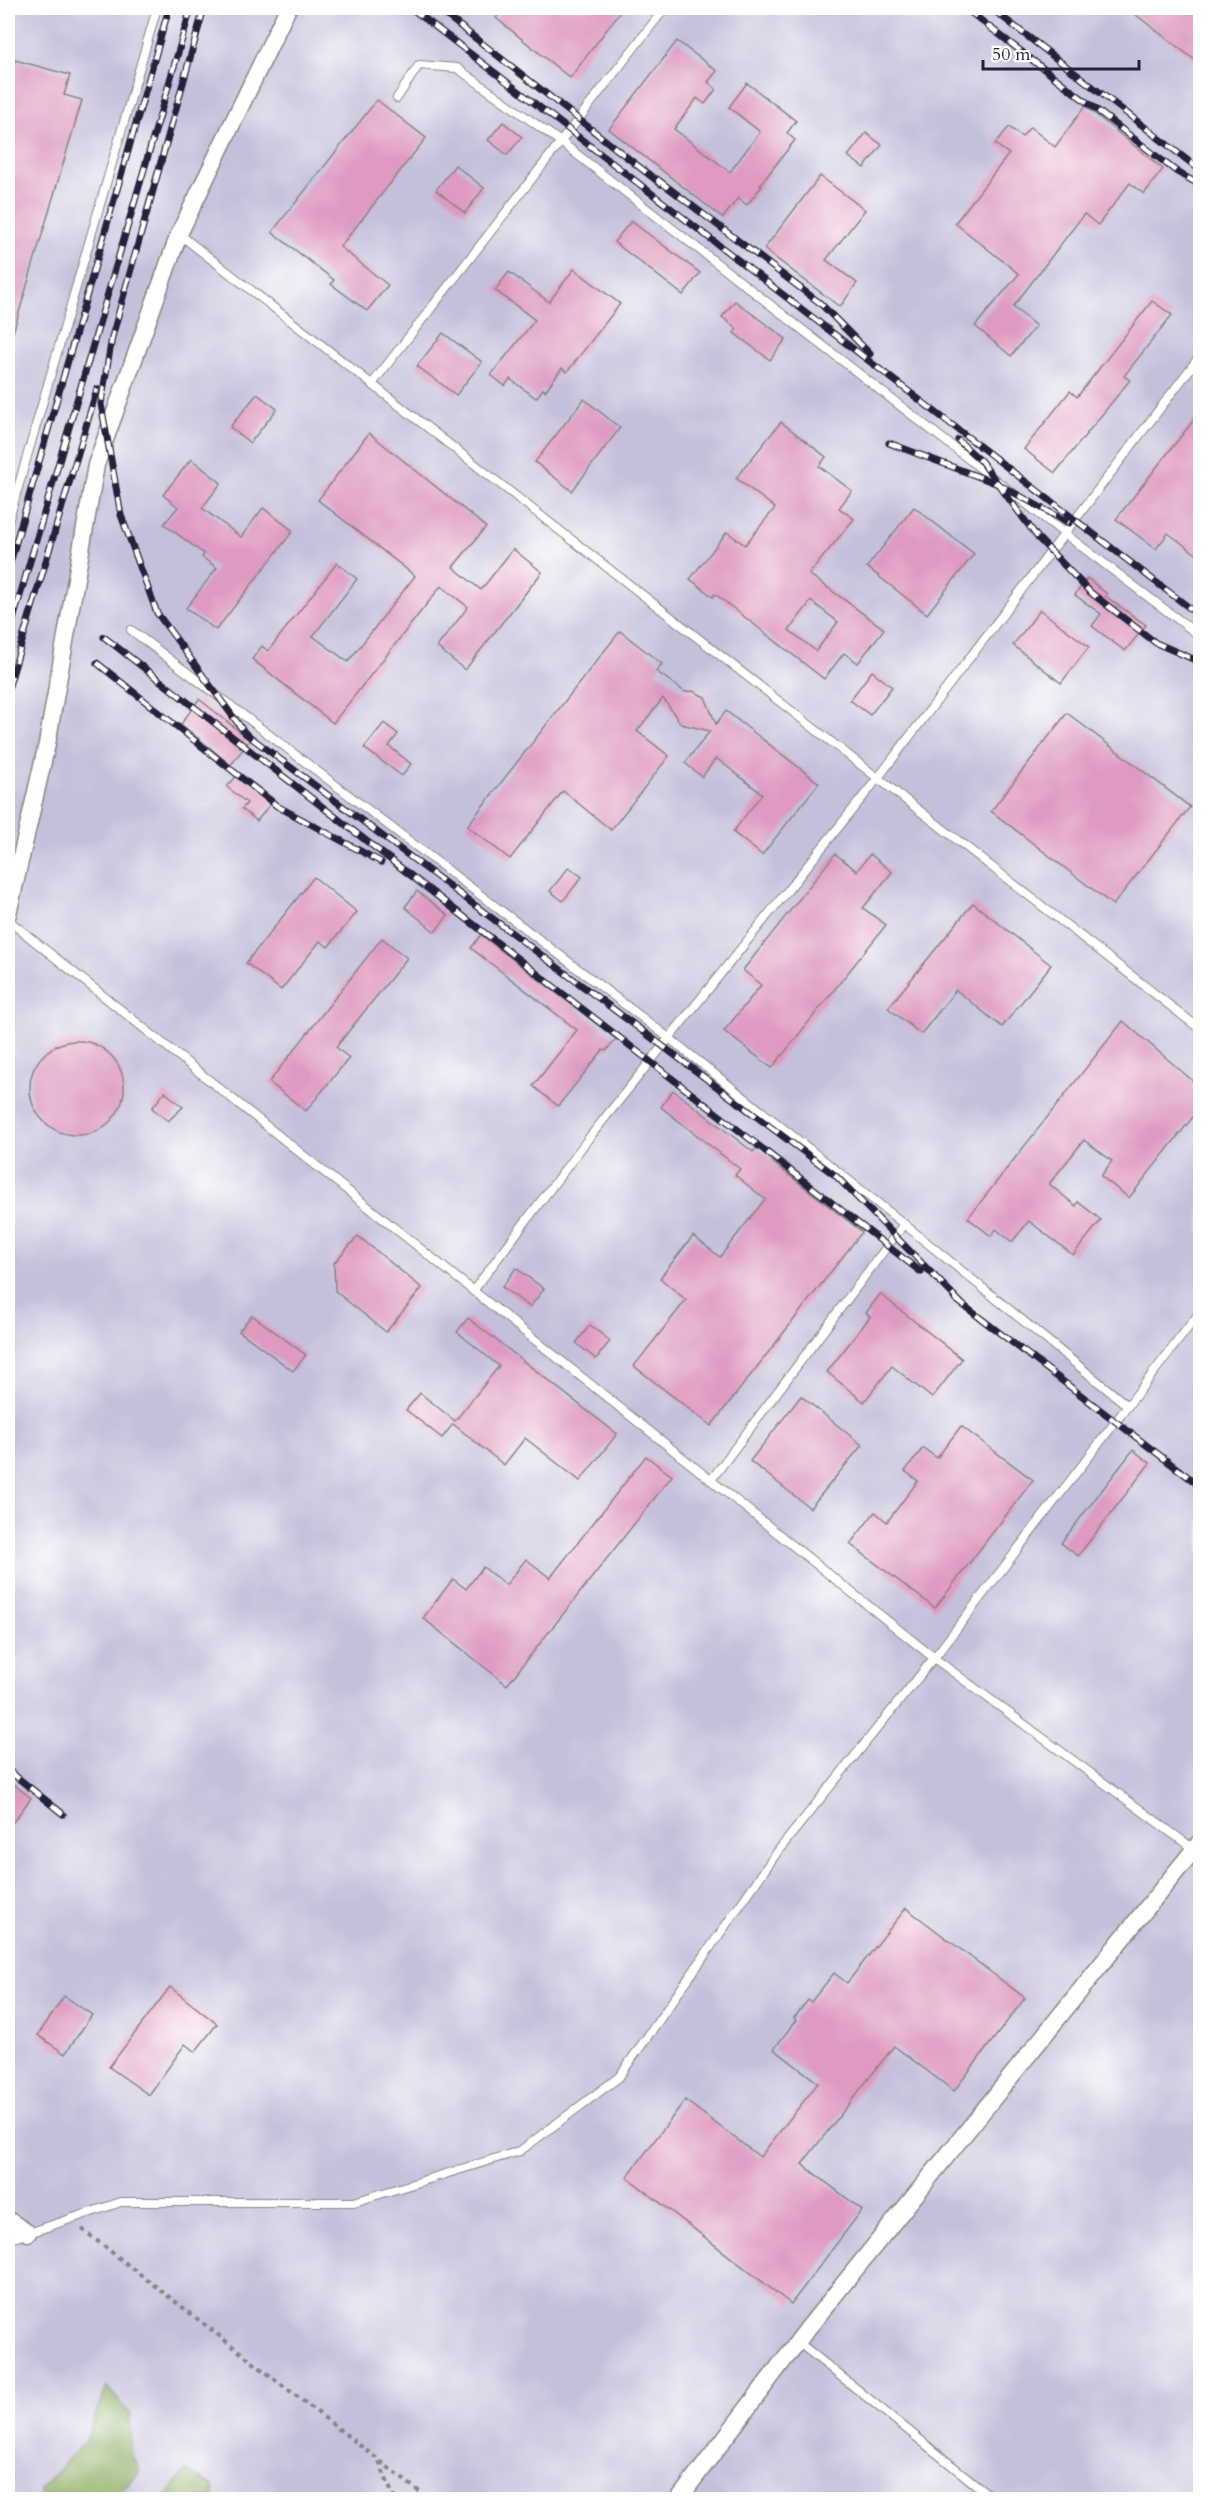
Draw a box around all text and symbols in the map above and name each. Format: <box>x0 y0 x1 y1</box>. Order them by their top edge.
scale bar <box>983 33 1139 71</box>
text: 50 m <box>992 42 1031 67</box>

